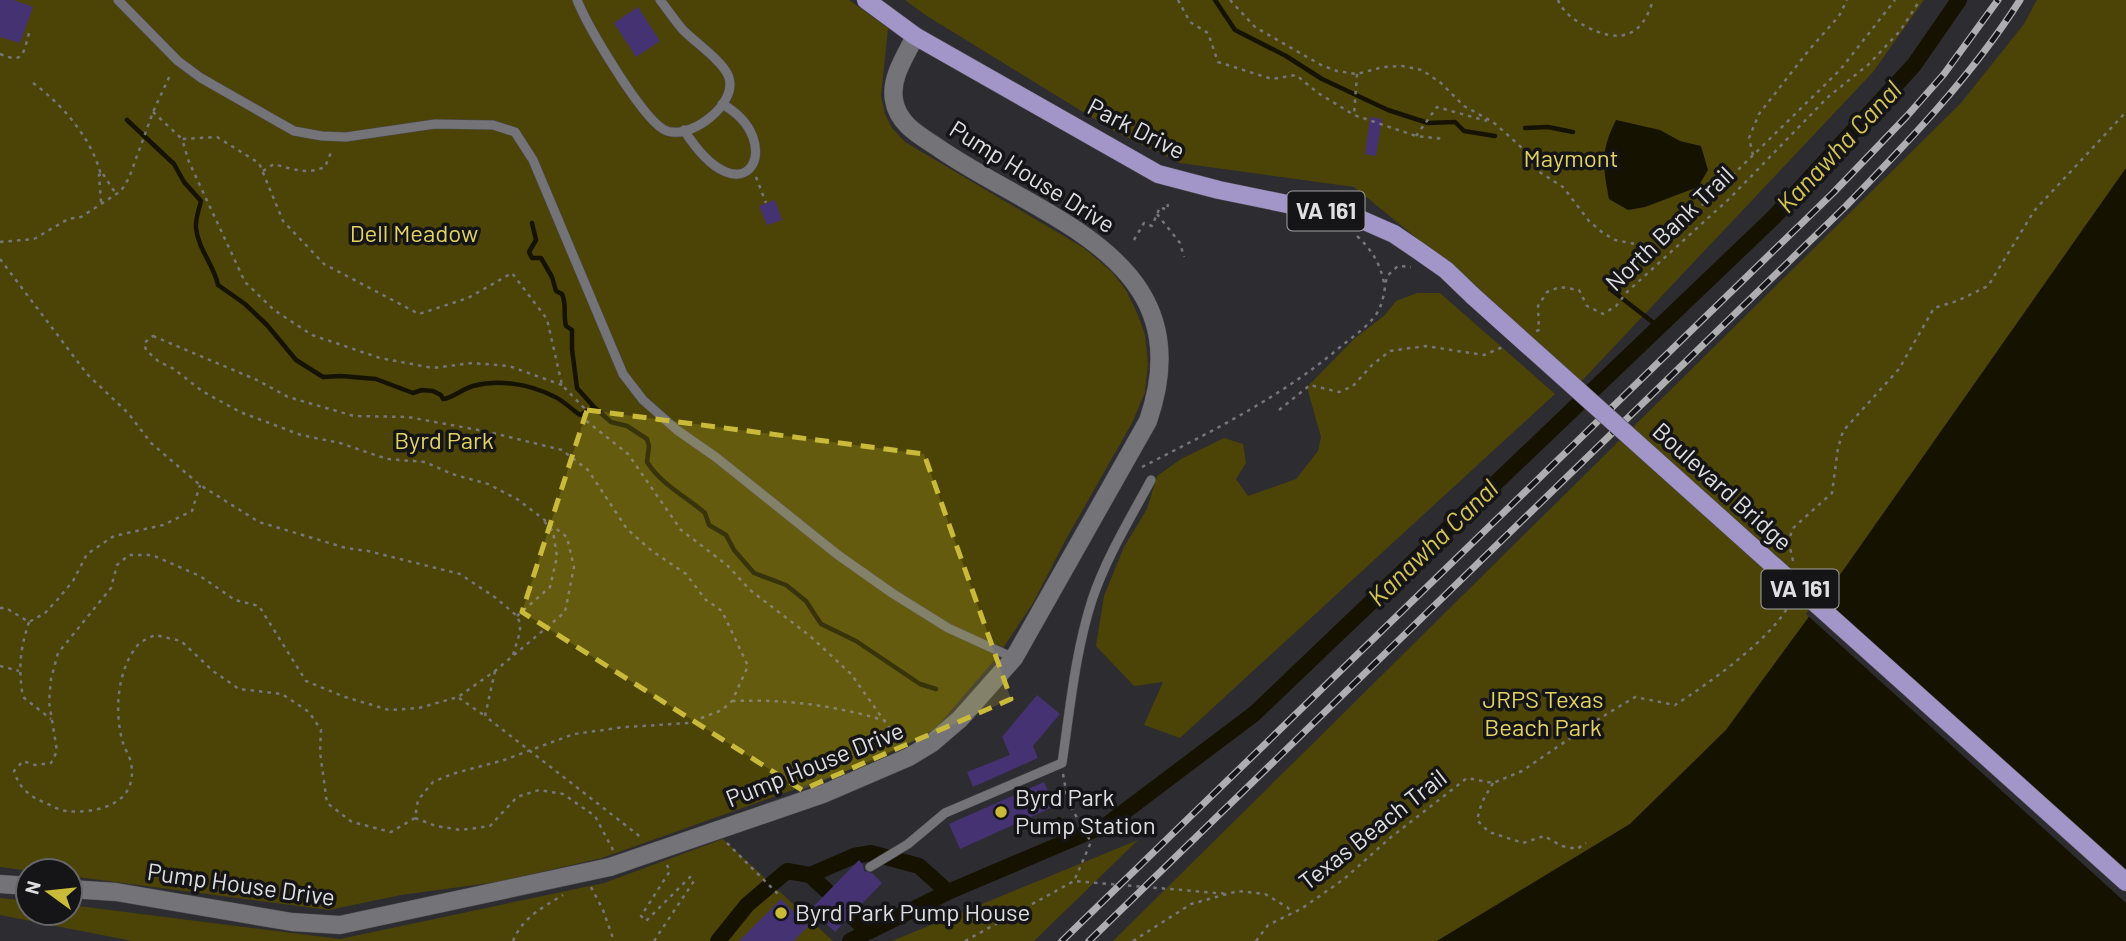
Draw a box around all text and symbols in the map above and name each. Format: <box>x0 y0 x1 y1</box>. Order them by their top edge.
water label: Kanawha Canal <box>1769 74 1907 218</box>
street label: Park Drive <box>1083 91 1190 165</box>
street label: Pump House Drive <box>945 113 1121 238</box>
park label: Maymont <box>1524 143 1618 172</box>
street label: North Bank Trail <box>1599 160 1739 296</box>
road number: VA 161 <box>1288 192 1364 230</box>
park label: Dell Meadow <box>350 218 478 247</box>
street label: Boulevard Bridge <box>1647 416 1799 556</box>
park label: Byrd Park <box>394 425 494 454</box>
water label: Kanawha Canal <box>1361 472 1504 612</box>
road number: VA 161 <box>1762 569 1839 608</box>
park label: JRPS Texas Beach Park <box>1482 684 1604 741</box>
street label: Pump House Drive <box>721 715 908 812</box>
street label: Texas Beach Trail <box>1292 762 1452 896</box>
place label: Byrd Park Pump Station <box>1015 782 1156 839</box>
marker: Byrd Park Pump Station <box>993 804 1009 820</box>
street label: Pump House Drive <box>146 856 337 911</box>
north arrow <box>14 857 84 927</box>
text: N <box>19 878 45 897</box>
place label: Byrd Park Pump House <box>795 897 1030 926</box>
marker: Byrd Park Pump House <box>773 905 789 921</box>

